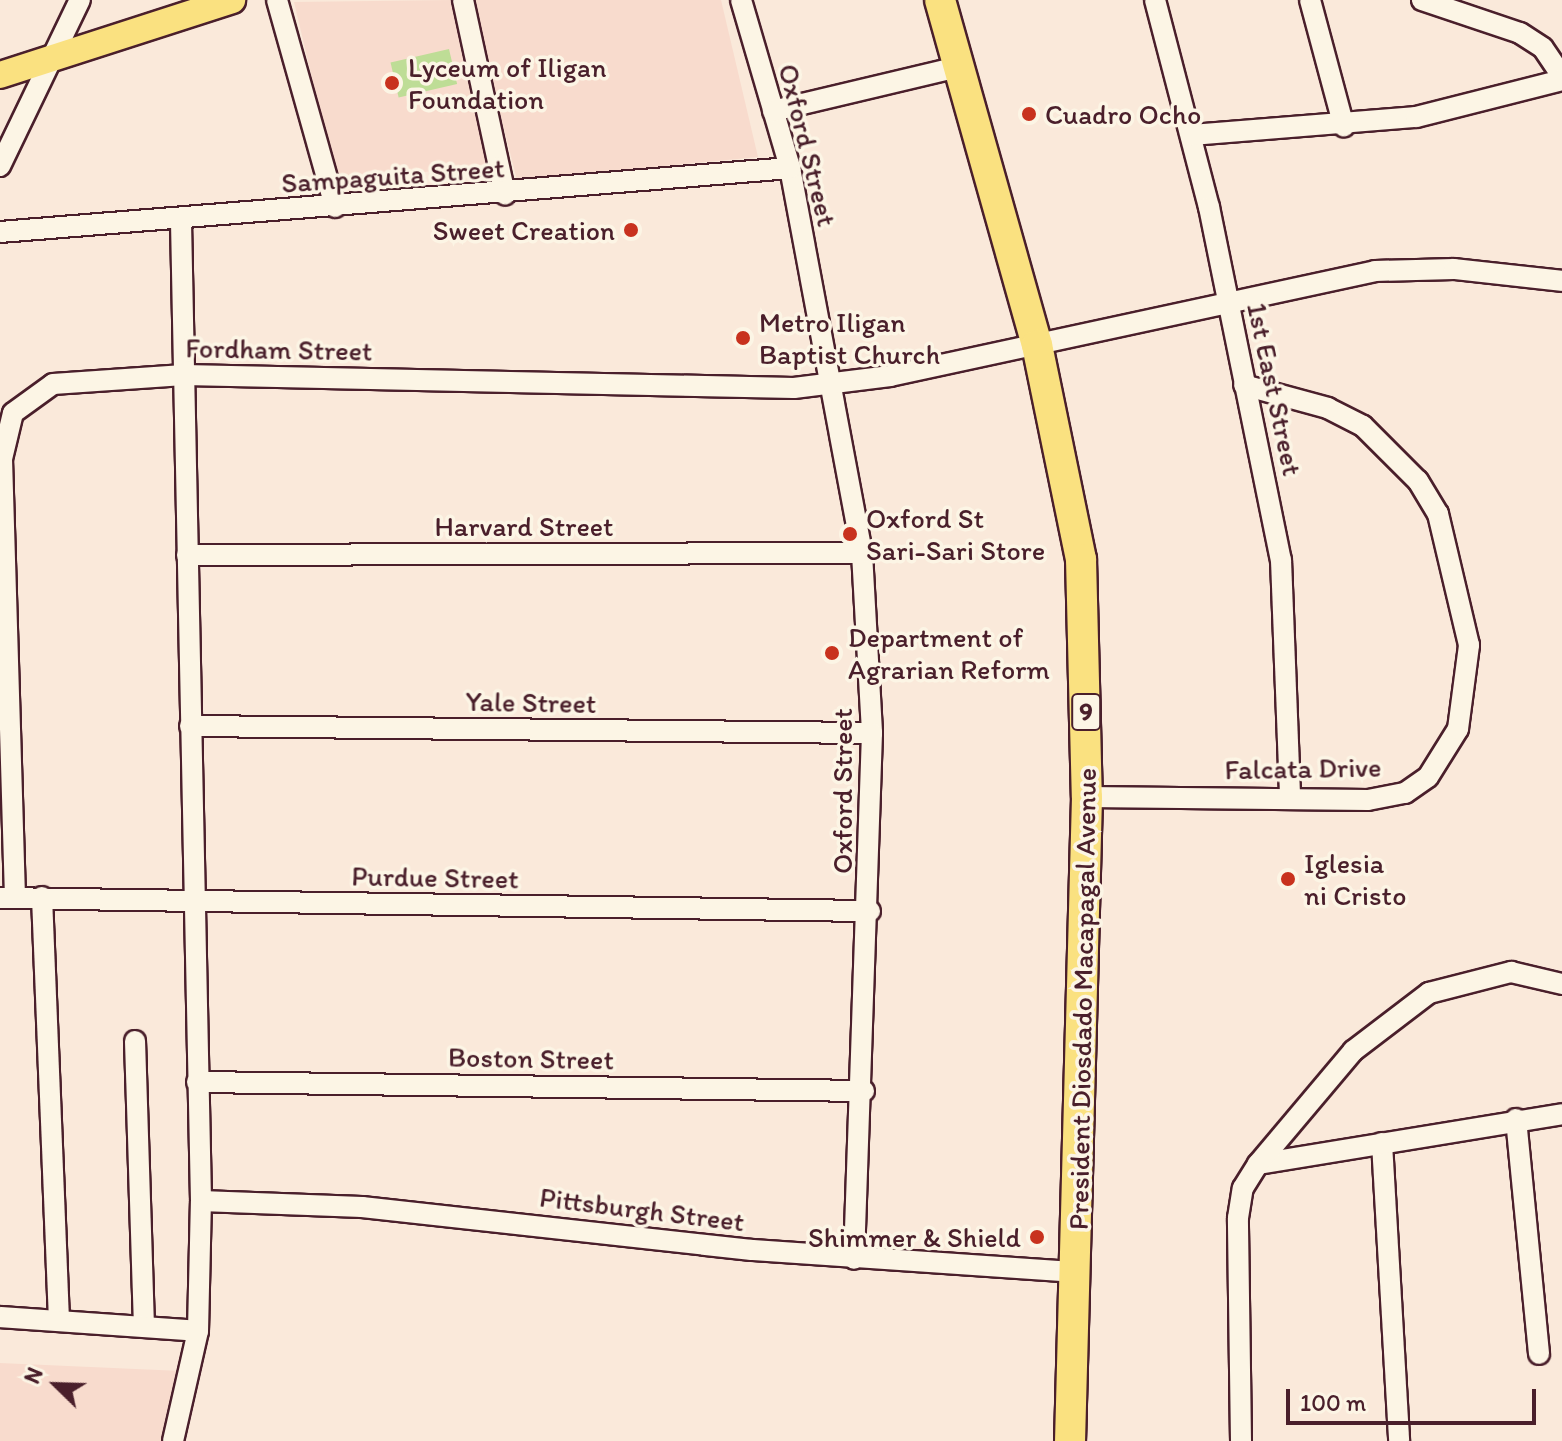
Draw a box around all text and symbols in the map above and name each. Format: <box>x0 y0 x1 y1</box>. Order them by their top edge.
place label: Lyceum of Iligan Foundation <box>408 50 607 116</box>
street label: Oxford Street <box>772 61 844 229</box>
marker: Lyceum of Iligan Foundation <box>383 74 401 92</box>
place label: Cuadro Ocho <box>1045 97 1200 131</box>
marker: Cuadro Ocho <box>1020 105 1038 123</box>
street label: Sampaguita Street <box>281 150 505 200</box>
place label: Sweet Creation <box>433 213 615 247</box>
marker: Sweet Creation <box>622 221 640 239</box>
street label: 1st East Street <box>1240 300 1310 478</box>
place label: Metro Iligan Baptist Church <box>759 305 941 371</box>
marker: Metro Iligan Baptist Church <box>734 329 752 347</box>
street label: Fordham Street <box>186 331 372 367</box>
place label: Oxford St Sari-Sari Store <box>866 501 1045 567</box>
street label: Harvard Street <box>435 509 613 543</box>
marker: Oxford St Sari-Sari Store <box>841 525 859 543</box>
place label: Department of Agrarian Reform <box>848 620 1049 686</box>
marker: Department of Agrarian Reform <box>823 644 841 662</box>
street label: Yale Street <box>466 684 596 720</box>
road number: 9 <box>1070 690 1102 734</box>
street label: Oxford Street <box>825 708 859 874</box>
street label: Falcata Drive <box>1224 750 1382 786</box>
street label: President Diosdado Macapagal Avenue <box>1061 768 1103 1230</box>
place label: Iglesia ni Cristo <box>1304 846 1407 912</box>
street label: Purdue Street <box>351 859 519 895</box>
marker: Iglesia ni Cristo <box>1279 870 1297 888</box>
street label: Boston Street <box>448 1040 614 1076</box>
street label: Pittsburgh Street <box>538 1180 746 1238</box>
place label: Shimmer & Shield <box>807 1220 1021 1254</box>
marker: Shimmer & Shield <box>1028 1228 1046 1246</box>
north arrow <box>16 1345 96 1425</box>
text: N <box>18 1363 49 1388</box>
scale bar <box>1290 1373 1540 1423</box>
text: 100 m <box>1300 1388 1366 1417</box>

